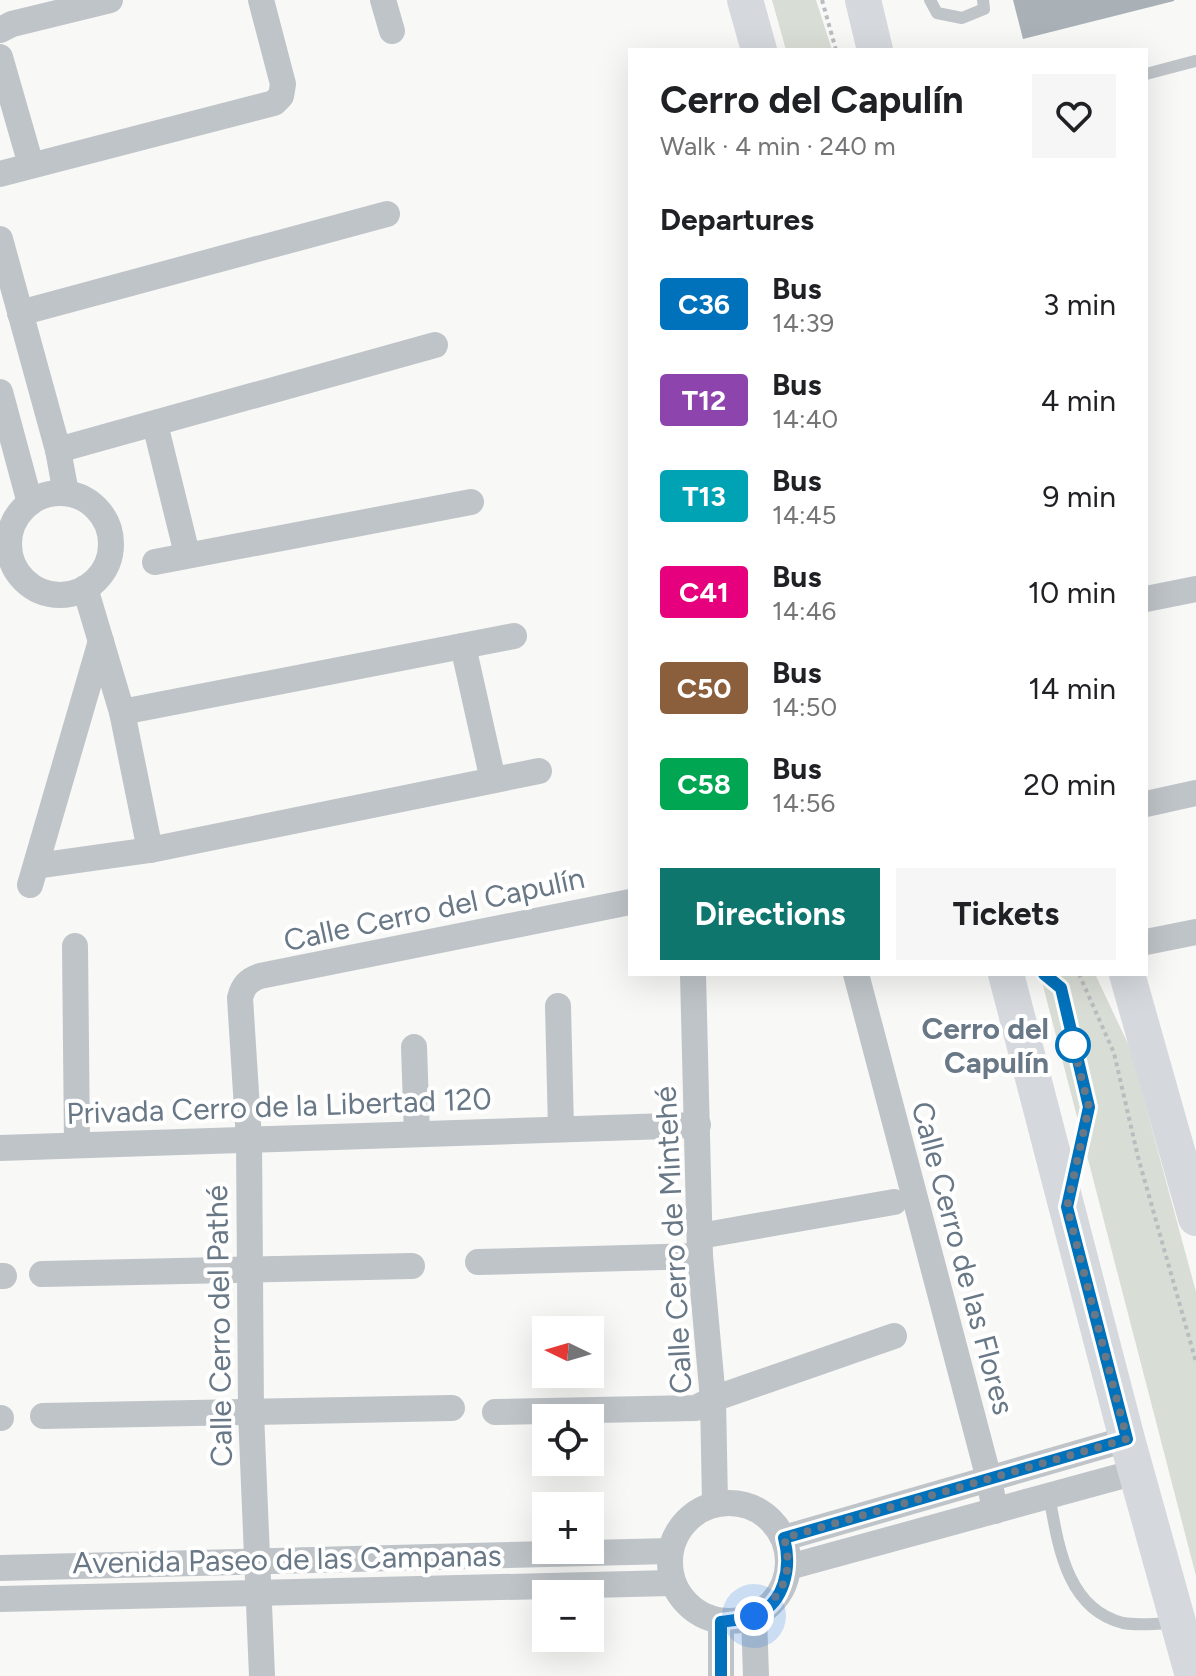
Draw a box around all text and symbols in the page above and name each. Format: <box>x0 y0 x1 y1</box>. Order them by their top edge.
button: heart <box>1032 74 1116 158</box>
text: Cerro del Capulín <box>660 77 964 123</box>
text: Walk · 4 min · 240 m <box>660 130 896 162</box>
text: Departures <box>660 201 814 238</box>
text: Bus <box>772 270 821 307</box>
text: 3 min <box>1043 286 1116 323</box>
text: C36 <box>678 287 730 321</box>
text: 14:39 <box>772 307 834 339</box>
text: Bus <box>772 366 821 403</box>
text: 4 min <box>1041 382 1116 419</box>
text: T12 <box>682 383 726 417</box>
text: 14:40 <box>772 403 838 435</box>
text: Bus <box>772 462 821 499</box>
text: 9 min <box>1042 478 1116 515</box>
text: T13 <box>682 479 726 513</box>
text: 14:45 <box>772 499 837 531</box>
text: Bus <box>772 558 821 595</box>
text: 10 min <box>1028 574 1116 611</box>
text: C41 <box>679 575 729 609</box>
text: 14:46 <box>772 595 836 627</box>
text: Bus <box>772 654 821 691</box>
text: 14 min <box>1028 670 1116 707</box>
text: C50 <box>677 671 731 705</box>
text: 14:50 <box>772 691 837 723</box>
text: Bus <box>772 750 821 787</box>
text: 20 min <box>1023 766 1116 803</box>
text: C58 <box>677 767 731 801</box>
text: 14:56 <box>772 787 835 819</box>
street label: Calle Cerro del Capulín <box>280 859 588 959</box>
button: Directions <box>660 868 880 960</box>
button: Tickets <box>896 868 1116 960</box>
place label: Cerro del Capulín <box>921 1010 1049 1081</box>
marker: Cerro del Capulín <box>1056 1028 1090 1062</box>
street label: Privada Cerro de la Libertad 120 <box>66 1080 492 1132</box>
street label: Calle Cerro de Mintehé <box>646 1085 700 1395</box>
street label: Calle Cerro de las Flores <box>903 1097 1023 1419</box>
street label: Calle Cerro del Pathé <box>198 1185 240 1467</box>
north arrow <box>532 1316 604 1388</box>
map controls <box>532 1316 604 1652</box>
button: locate <box>532 1404 604 1476</box>
button: + <box>532 1492 604 1564</box>
street label: Avenida Paseo de las Campanas <box>72 1537 502 1581</box>
button: − <box>532 1580 604 1652</box>
your location <box>734 1596 774 1636</box>

